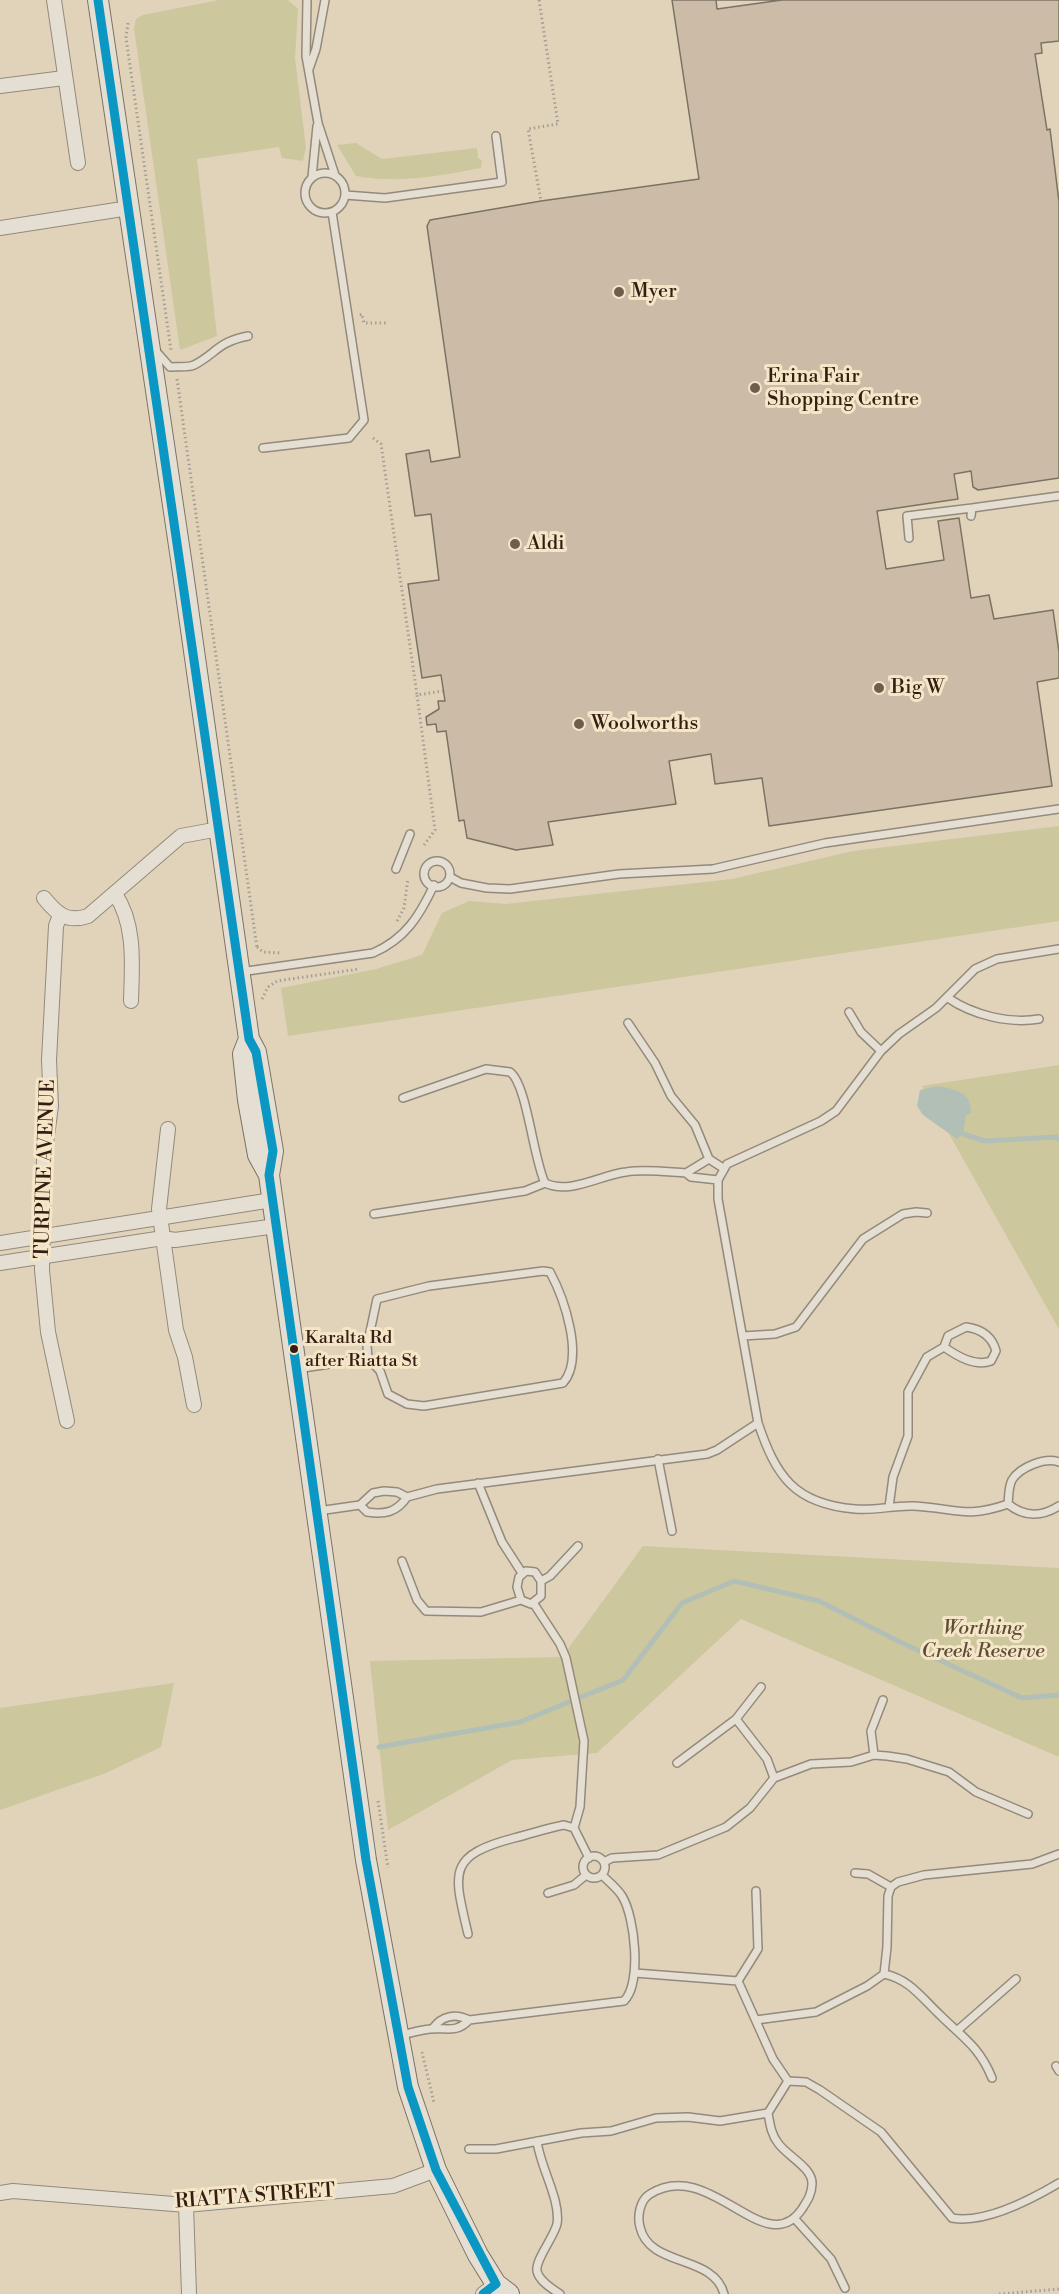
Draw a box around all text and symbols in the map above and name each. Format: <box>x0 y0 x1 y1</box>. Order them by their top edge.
place label: Myer <box>631 280 677 304</box>
marker: Myer <box>612 285 626 299</box>
place label: Erina Fair Shopping Centre <box>767 365 919 412</box>
marker: Erina Fair Shopping Centre <box>748 381 762 395</box>
place label: Aldi <box>527 532 565 556</box>
marker: Aldi <box>508 537 522 551</box>
place label: Big W <box>891 676 944 700</box>
marker: Big W <box>872 681 886 695</box>
place label: Woolworths <box>591 712 698 736</box>
marker: Woolworths <box>572 717 586 731</box>
street label: TURPINE AVENUE <box>31 1079 61 1259</box>
place label: Karalta Rd after Riatta St <box>305 1328 418 1370</box>
marker: Karalta Rd after Riatta St <box>288 1343 300 1355</box>
park label: Worthing Creek Reserve <box>922 1617 1044 1664</box>
street label: RIATTA STREET <box>174 2179 336 2215</box>

